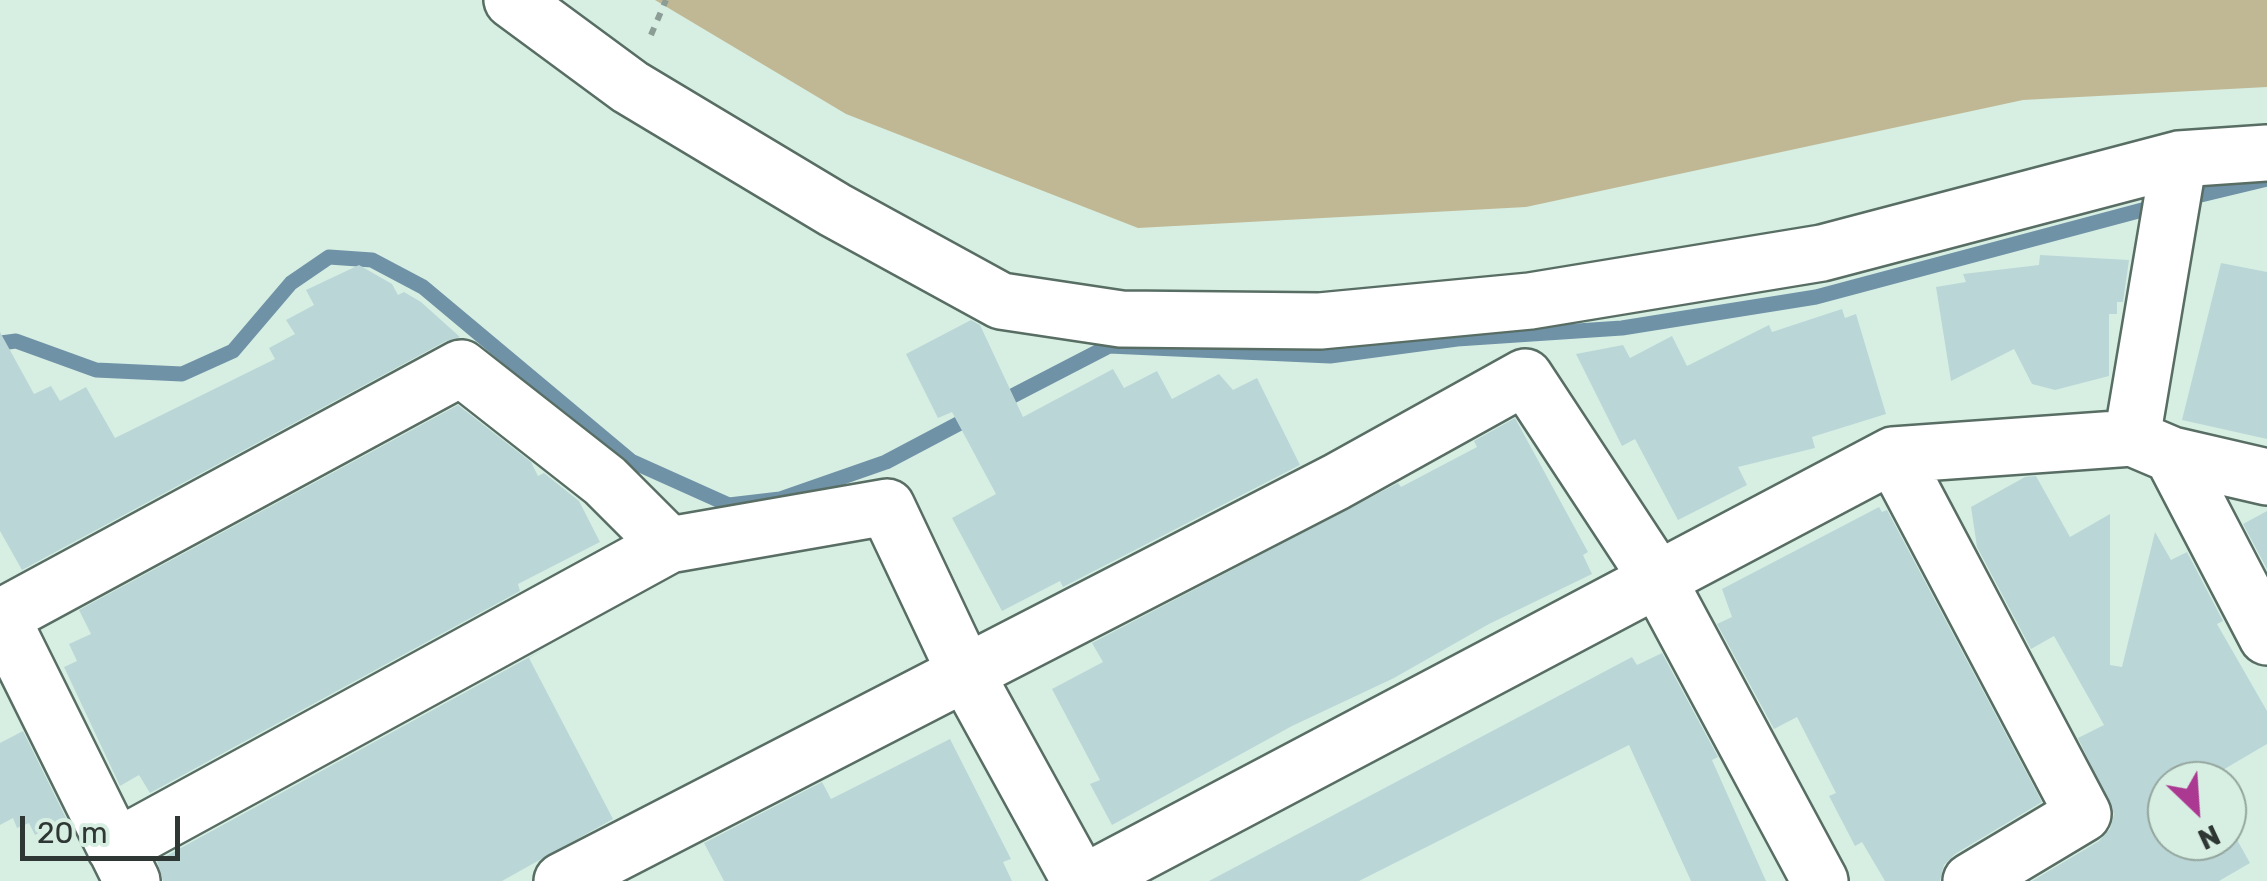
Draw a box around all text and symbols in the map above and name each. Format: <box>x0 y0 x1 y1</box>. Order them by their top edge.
north arrow <box>2147 761 2247 861</box>
scale bar <box>25 796 185 858</box>
text: 20 m <box>37 815 108 851</box>
text: N <box>2193 818 2225 856</box>

